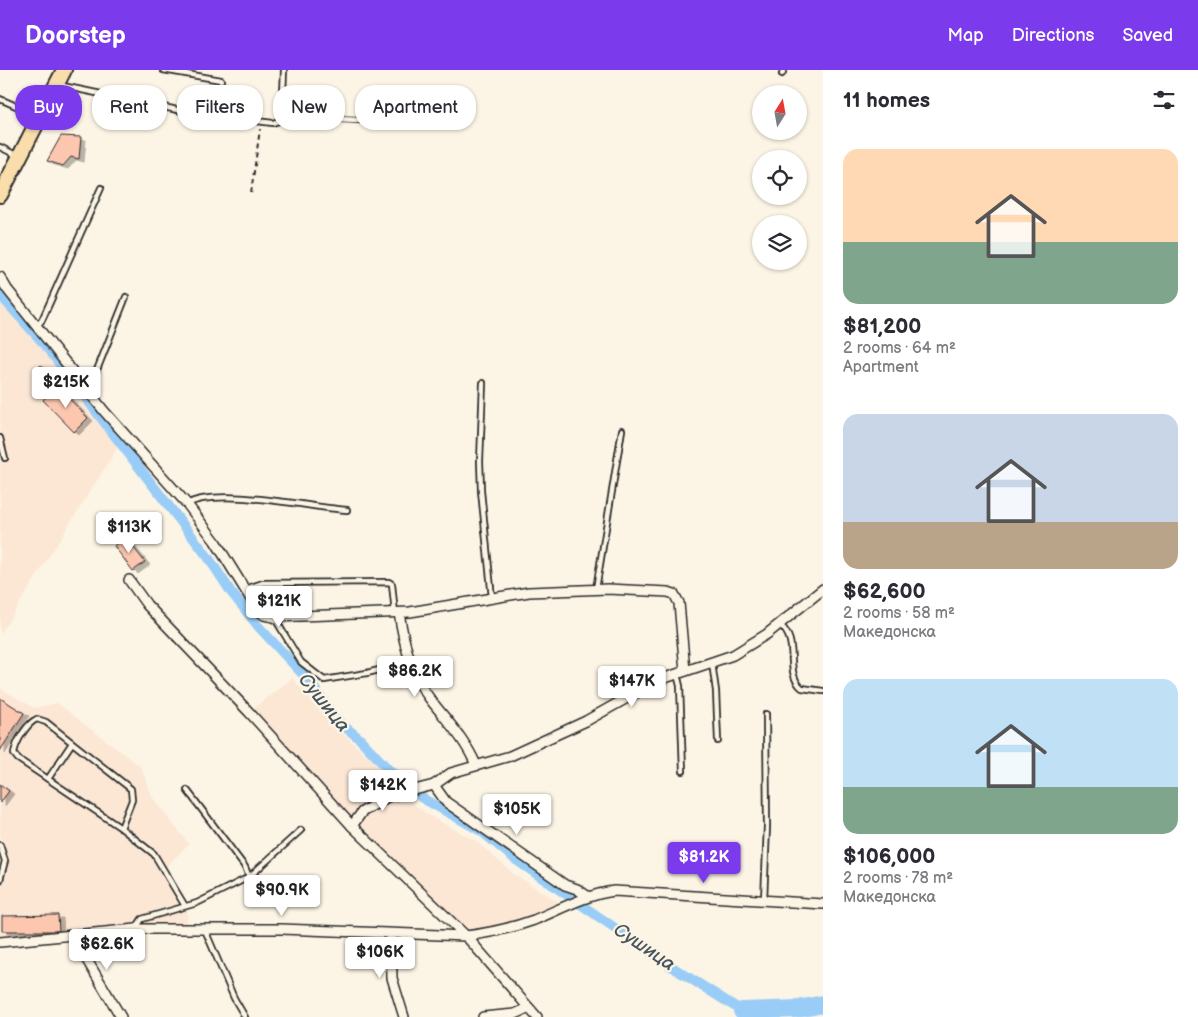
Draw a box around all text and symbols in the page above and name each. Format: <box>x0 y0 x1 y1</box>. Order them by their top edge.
text: Doorstep <box>25 21 126 50</box>
text: Map <box>948 25 984 46</box>
text: Directions <box>1012 25 1094 46</box>
text: Saved <box>1122 25 1173 46</box>
chip: Buy <box>15 85 82 130</box>
chip: Rent <box>92 85 167 130</box>
chip: Filters <box>177 85 263 130</box>
chip: New <box>273 85 345 130</box>
chip: Apartment <box>355 85 476 130</box>
north arrow <box>752 85 808 140</box>
map controls <box>752 85 807 270</box>
icon: filters <box>1150 86 1178 114</box>
text: 11 homes <box>843 88 930 113</box>
button: locate <box>752 150 807 205</box>
icon: home <box>966 181 1056 271</box>
button: layers <box>752 215 807 270</box>
text: $81,200 <box>843 314 921 339</box>
text: 2 rooms · 64 m² <box>843 339 956 358</box>
text: Apartment <box>843 358 919 377</box>
pin: $215K <box>31 366 101 409</box>
text: $215K <box>43 373 89 392</box>
icon: home <box>966 446 1056 536</box>
pin: $113K <box>94 512 164 554</box>
text: $113K <box>107 518 151 537</box>
text: $62,600 <box>843 579 926 604</box>
pin: $121K <box>244 586 314 628</box>
text: $121K <box>257 592 301 611</box>
text: 2 rooms · 58 m² <box>843 604 955 623</box>
text: Македонска <box>843 623 936 642</box>
pin: $86.2K <box>374 656 456 698</box>
text: $86.2K <box>388 662 442 681</box>
pin: $147K <box>597 666 667 708</box>
water label: Сушица <box>293 669 355 737</box>
text: $147K <box>609 672 655 691</box>
icon: home <box>966 711 1056 801</box>
pin: $142K <box>348 770 418 812</box>
text: $142K <box>359 776 407 795</box>
pin: $105K <box>482 794 552 836</box>
text: $105K <box>493 800 541 819</box>
pin: $81.2K <box>663 842 745 884</box>
text: $106,000 <box>843 844 935 869</box>
text: $81.2K <box>679 848 729 867</box>
text: 2 rooms · 78 m² <box>843 869 953 888</box>
pin: $90.9K <box>241 874 323 917</box>
text: $90.9K <box>255 881 309 900</box>
text: Македонска <box>843 888 936 907</box>
water label: Сушица <box>609 918 679 976</box>
pin: $62.6K <box>66 928 148 971</box>
text: $62.6K <box>80 935 134 954</box>
pin: $106K <box>345 936 415 979</box>
text: $106K <box>356 943 404 962</box>

